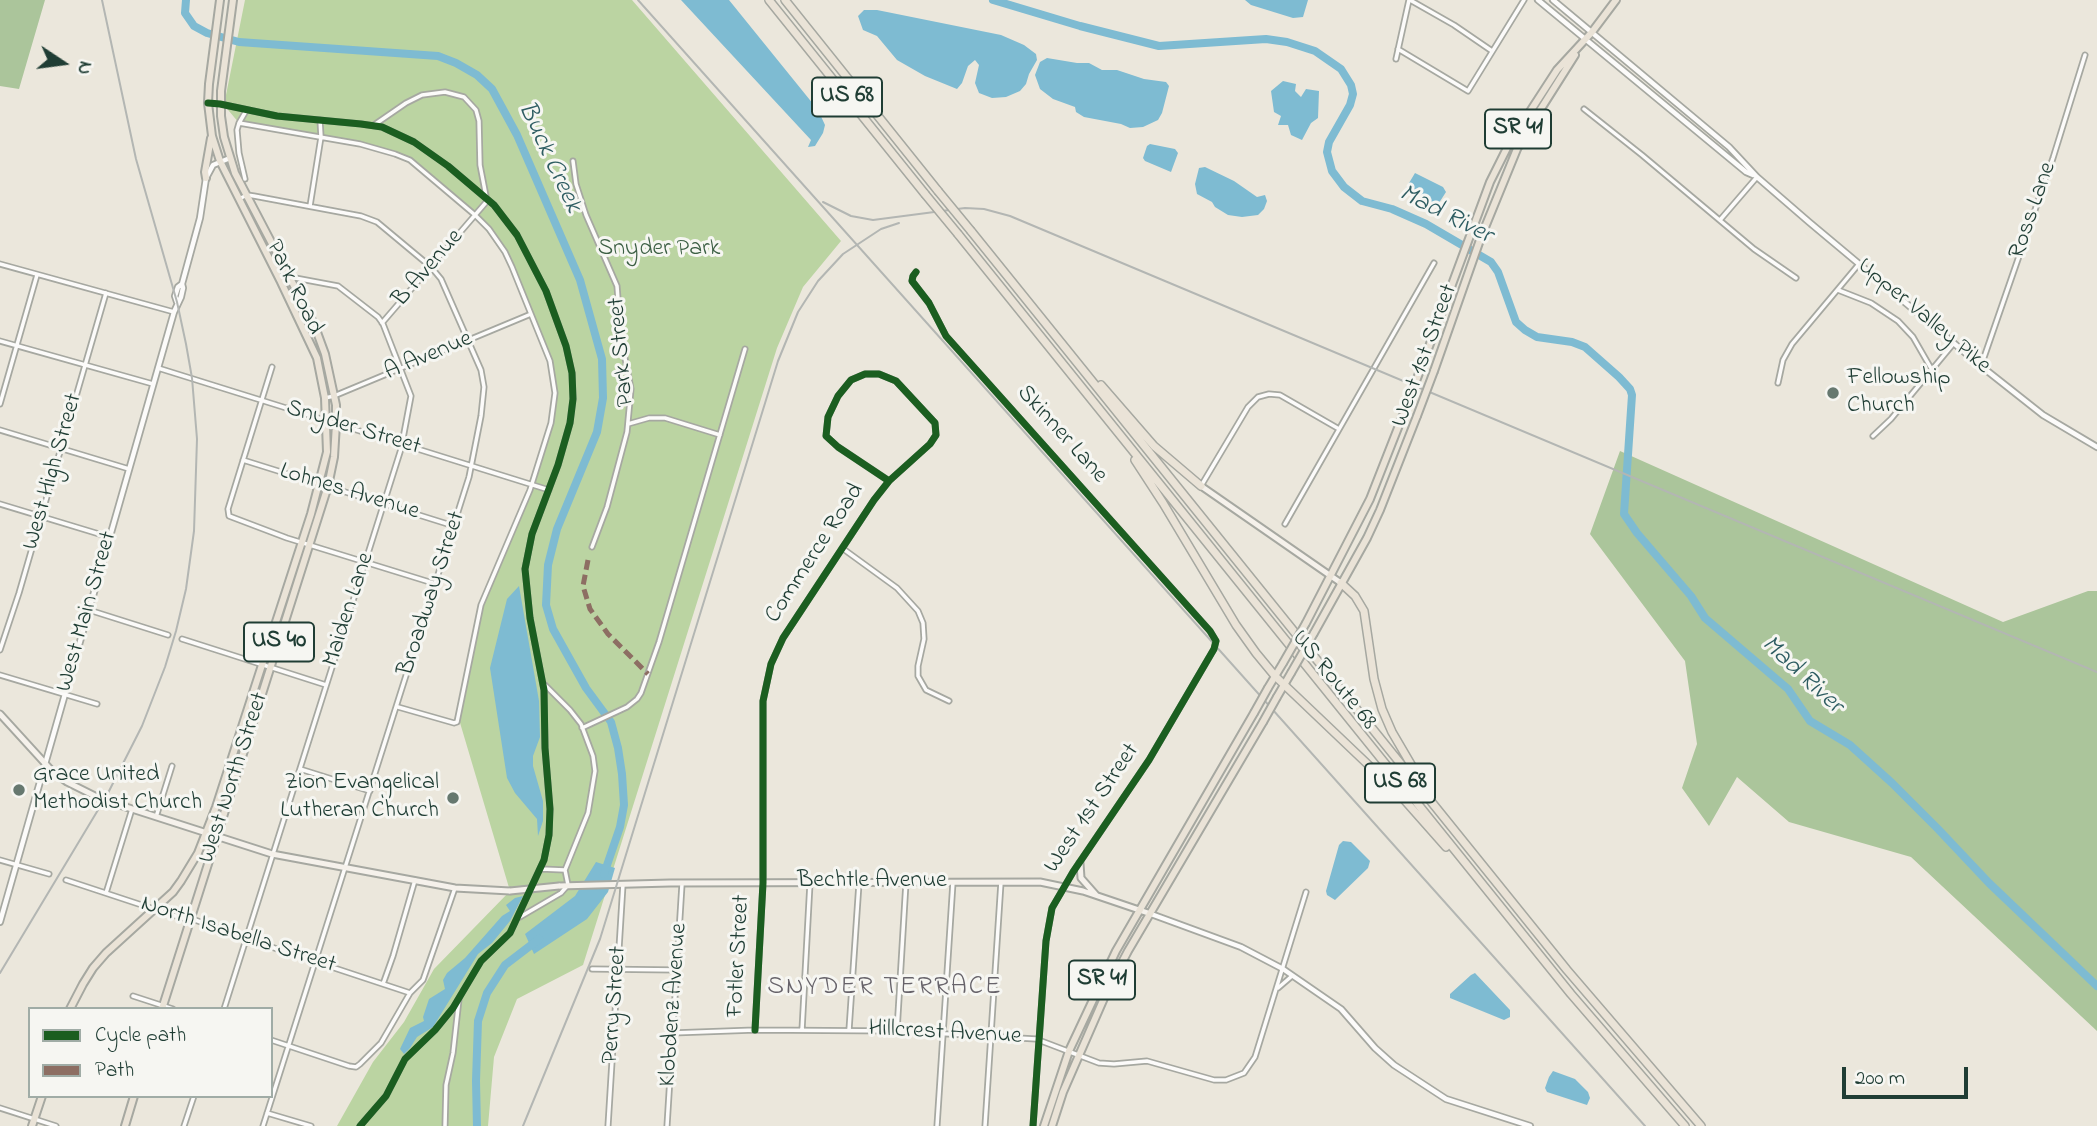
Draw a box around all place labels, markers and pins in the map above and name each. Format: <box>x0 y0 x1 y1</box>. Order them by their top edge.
place label: Fellowship Church <box>1847 365 1951 421</box>
marker: Fellowship Church <box>1825 385 1841 401</box>
place label: Grace United Methodist Church <box>33 762 202 818</box>
place label: Zion Evangelical Lutheran Church <box>280 770 439 826</box>
marker: Grace United Methodist Church <box>11 782 27 798</box>
marker: Zion Evangelical Lutheran Church <box>445 790 461 806</box>

